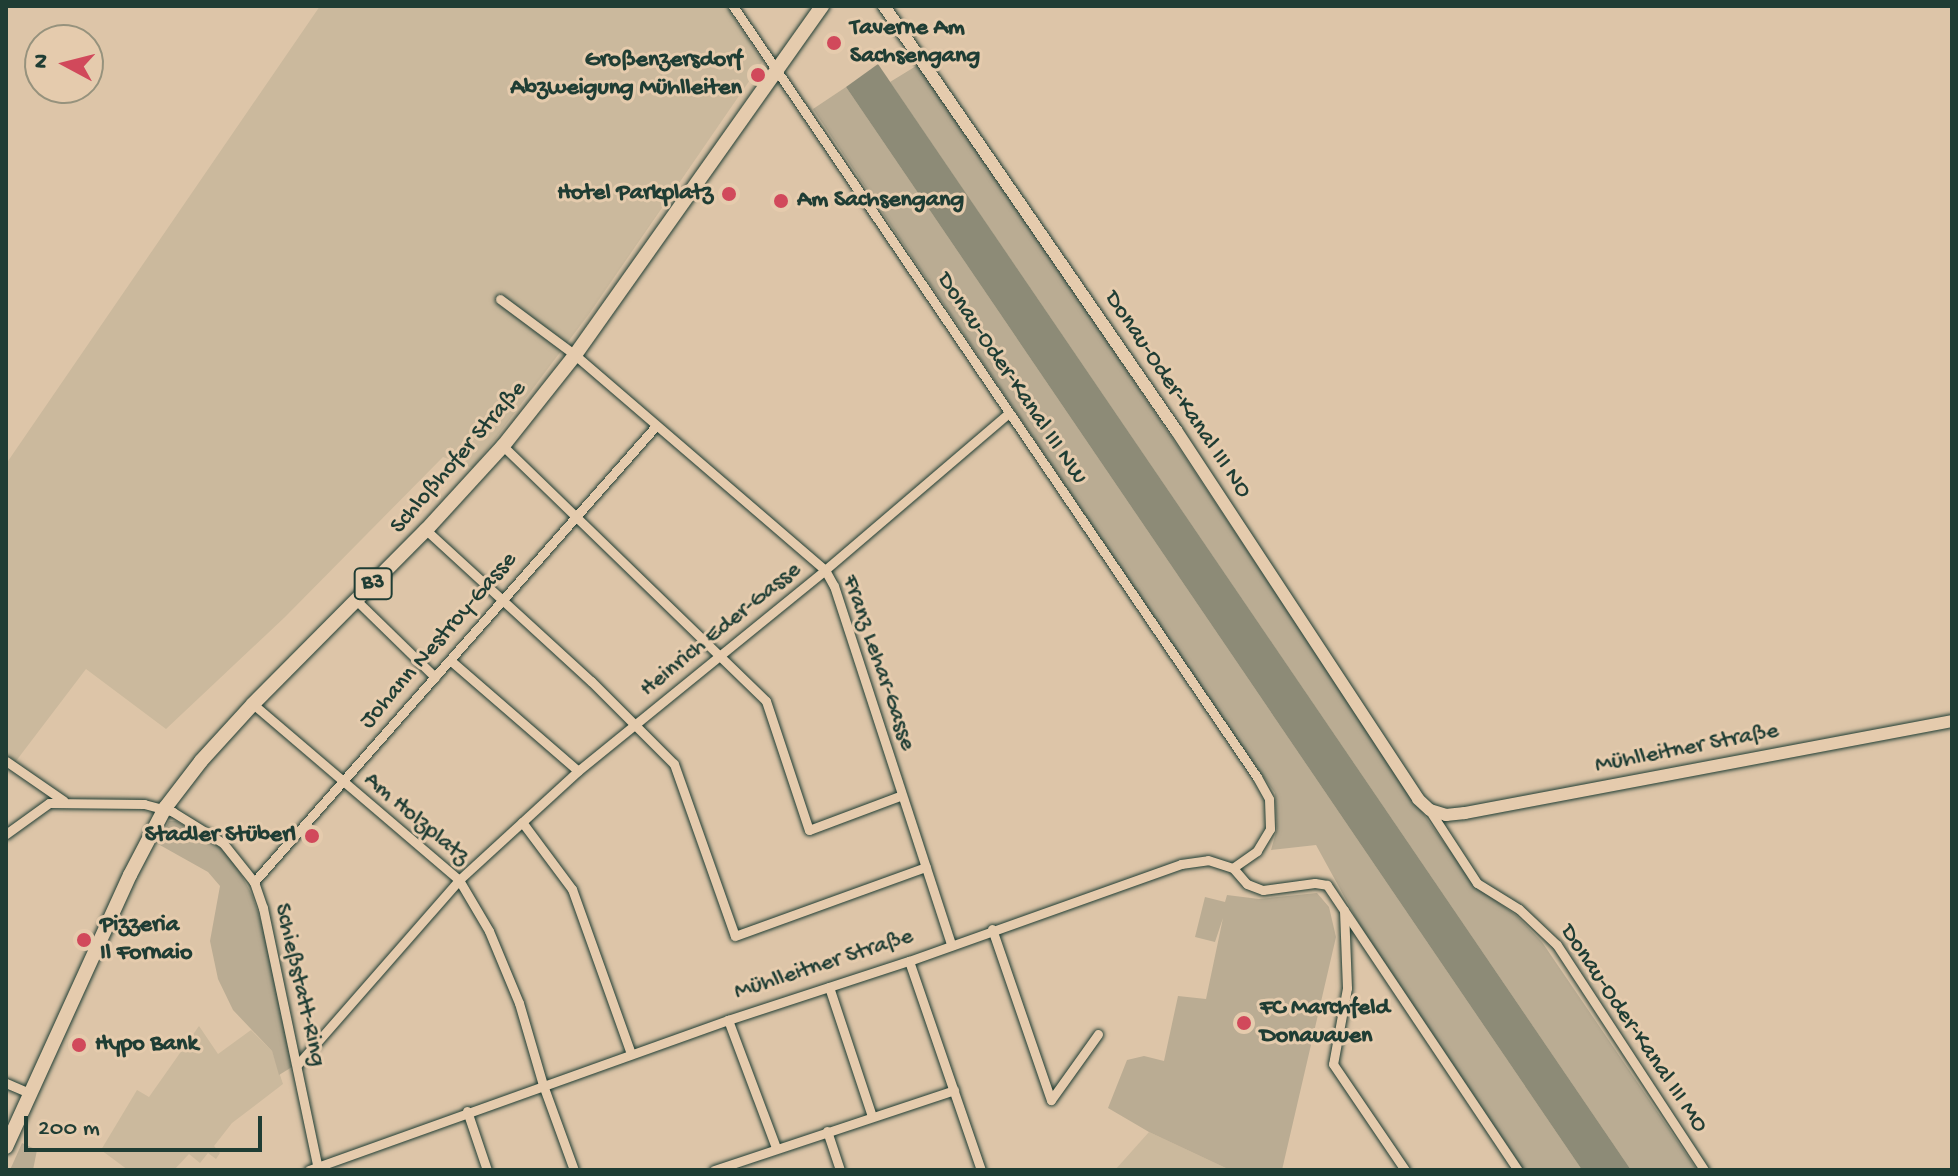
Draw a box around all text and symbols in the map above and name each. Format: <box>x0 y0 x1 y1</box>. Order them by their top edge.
place label: Taverne Am Sachsengang <box>850 15 980 71</box>
north arrow <box>24 24 104 104</box>
marker: Taverne Am Sachsengang <box>825 34 843 52</box>
place label: Großenzersdorf Abzweigung Mühlleiten <box>510 47 742 103</box>
text: N <box>28 53 56 70</box>
marker: Großenzersdorf Abzweigung Mühlleiten <box>749 66 767 84</box>
place label: Hotel Parkplatz <box>557 180 713 208</box>
marker: Hotel Parkplatz <box>720 185 738 203</box>
place label: Am Sachsengang <box>797 187 964 215</box>
marker: Am Sachsengang <box>772 192 790 210</box>
street label: Donau-Oder-Kanal III NW <box>929 267 1093 491</box>
street label: Donau-Oder-Kanal III NO <box>1097 286 1257 504</box>
street label: Schloßhofer Straße <box>385 376 533 540</box>
street label: Johann Nestroy-Gasse <box>354 547 524 735</box>
street label: Heinrich Eder-Gasse <box>635 556 807 704</box>
road number: B3 <box>353 566 393 602</box>
street label: Franz Lehar-Gasse <box>834 571 922 755</box>
street label: Mühlleitner Straße <box>1593 717 1781 781</box>
street label: Am Holzplatz <box>357 766 475 872</box>
place label: Stadler Stüberl <box>145 822 296 850</box>
marker: Stadler Stüberl <box>303 827 321 845</box>
street label: Schießstatt-Ring <box>266 901 332 1069</box>
place label: Pizzeria Il Fornaio <box>100 912 192 968</box>
street label: Donau-Oder-Kanal III MO <box>1553 919 1713 1139</box>
street label: Mühlleitner Straße <box>731 922 917 1008</box>
marker: Pizzeria Il Fornaio <box>75 931 93 949</box>
place label: FC Marchfeld Donauauen <box>1260 995 1390 1051</box>
marker: FC Marchfeld Donauauen <box>1235 1014 1253 1032</box>
place label: Hypo Bank <box>95 1031 198 1059</box>
marker: Hypo Bank <box>70 1036 88 1054</box>
scale bar <box>28 1100 266 1150</box>
text: 200 m <box>38 1115 100 1144</box>

